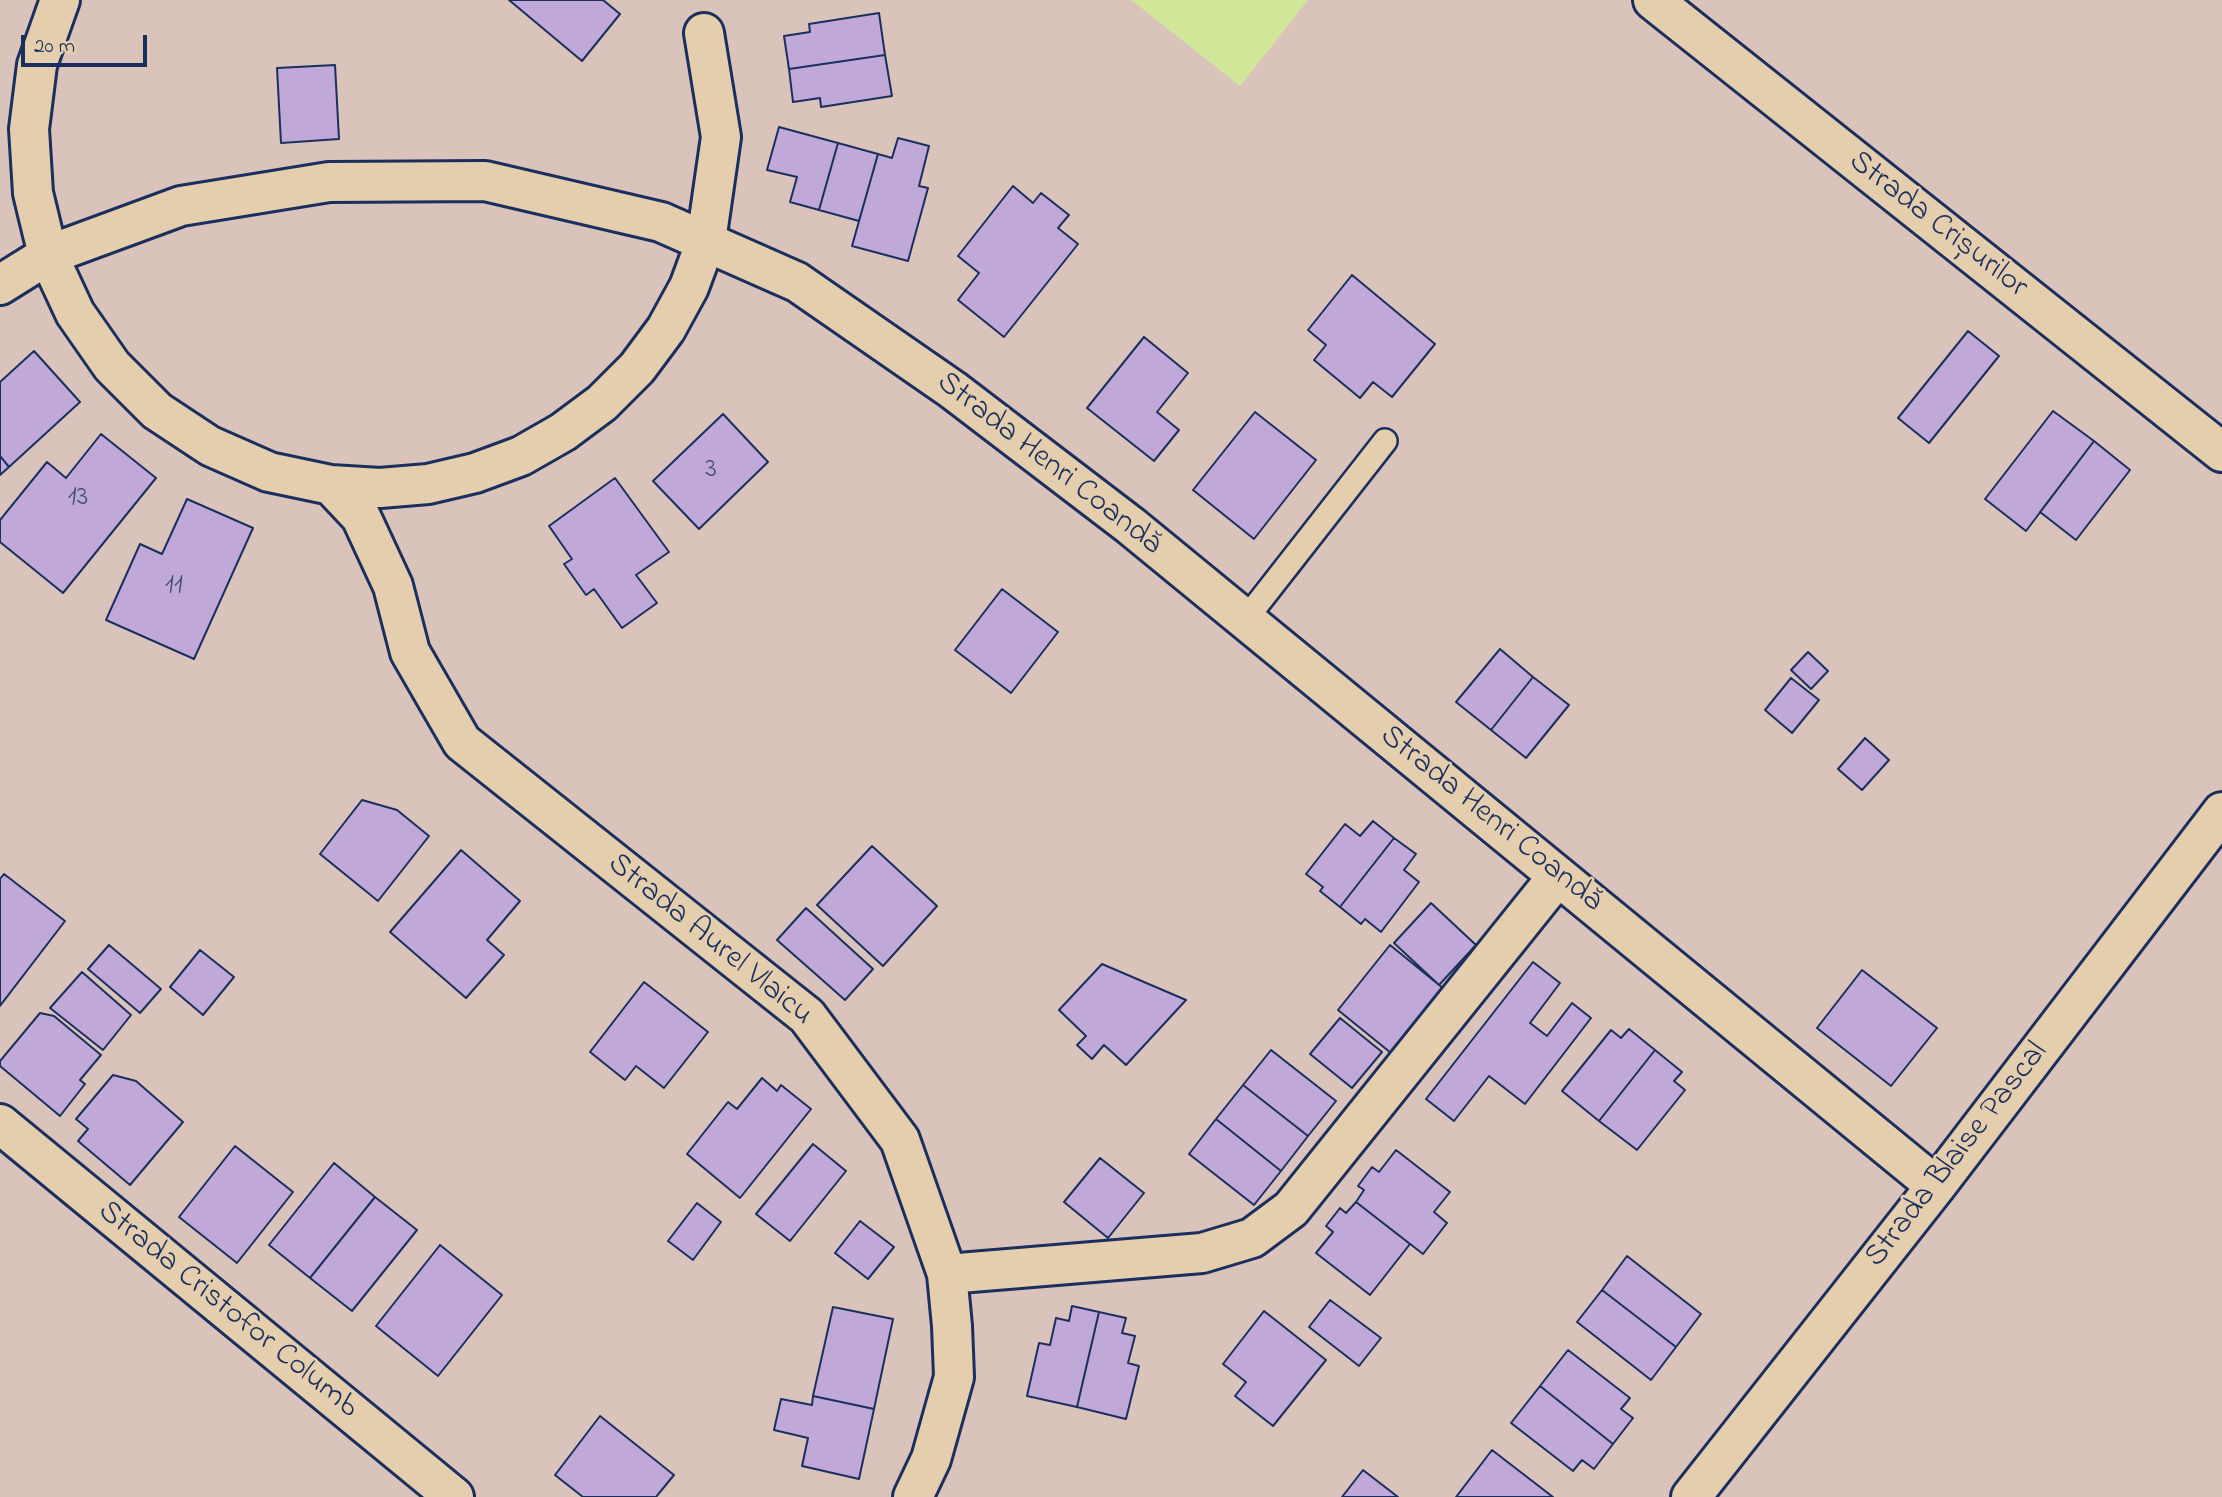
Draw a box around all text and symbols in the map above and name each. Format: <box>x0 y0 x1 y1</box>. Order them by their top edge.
scale bar <box>24 21 150 65</box>
text: 20 m <box>34 32 75 62</box>
street label: Strada Crișurilor <box>1840 144 2034 308</box>
street label: Strada Henri Coandă <box>928 365 1168 565</box>
house number: 3 <box>705 454 717 488</box>
house number: 13 <box>68 482 88 516</box>
house number: 11 <box>165 570 183 604</box>
street label: Strada Henri Coandă <box>1371 718 1609 922</box>
street label: Strada Aurel Vlaicu <box>599 846 819 1036</box>
street label: Strada Blaise Pascal <box>1858 1036 2058 1276</box>
street label: Strada Cristofor Columb <box>89 1194 365 1428</box>

